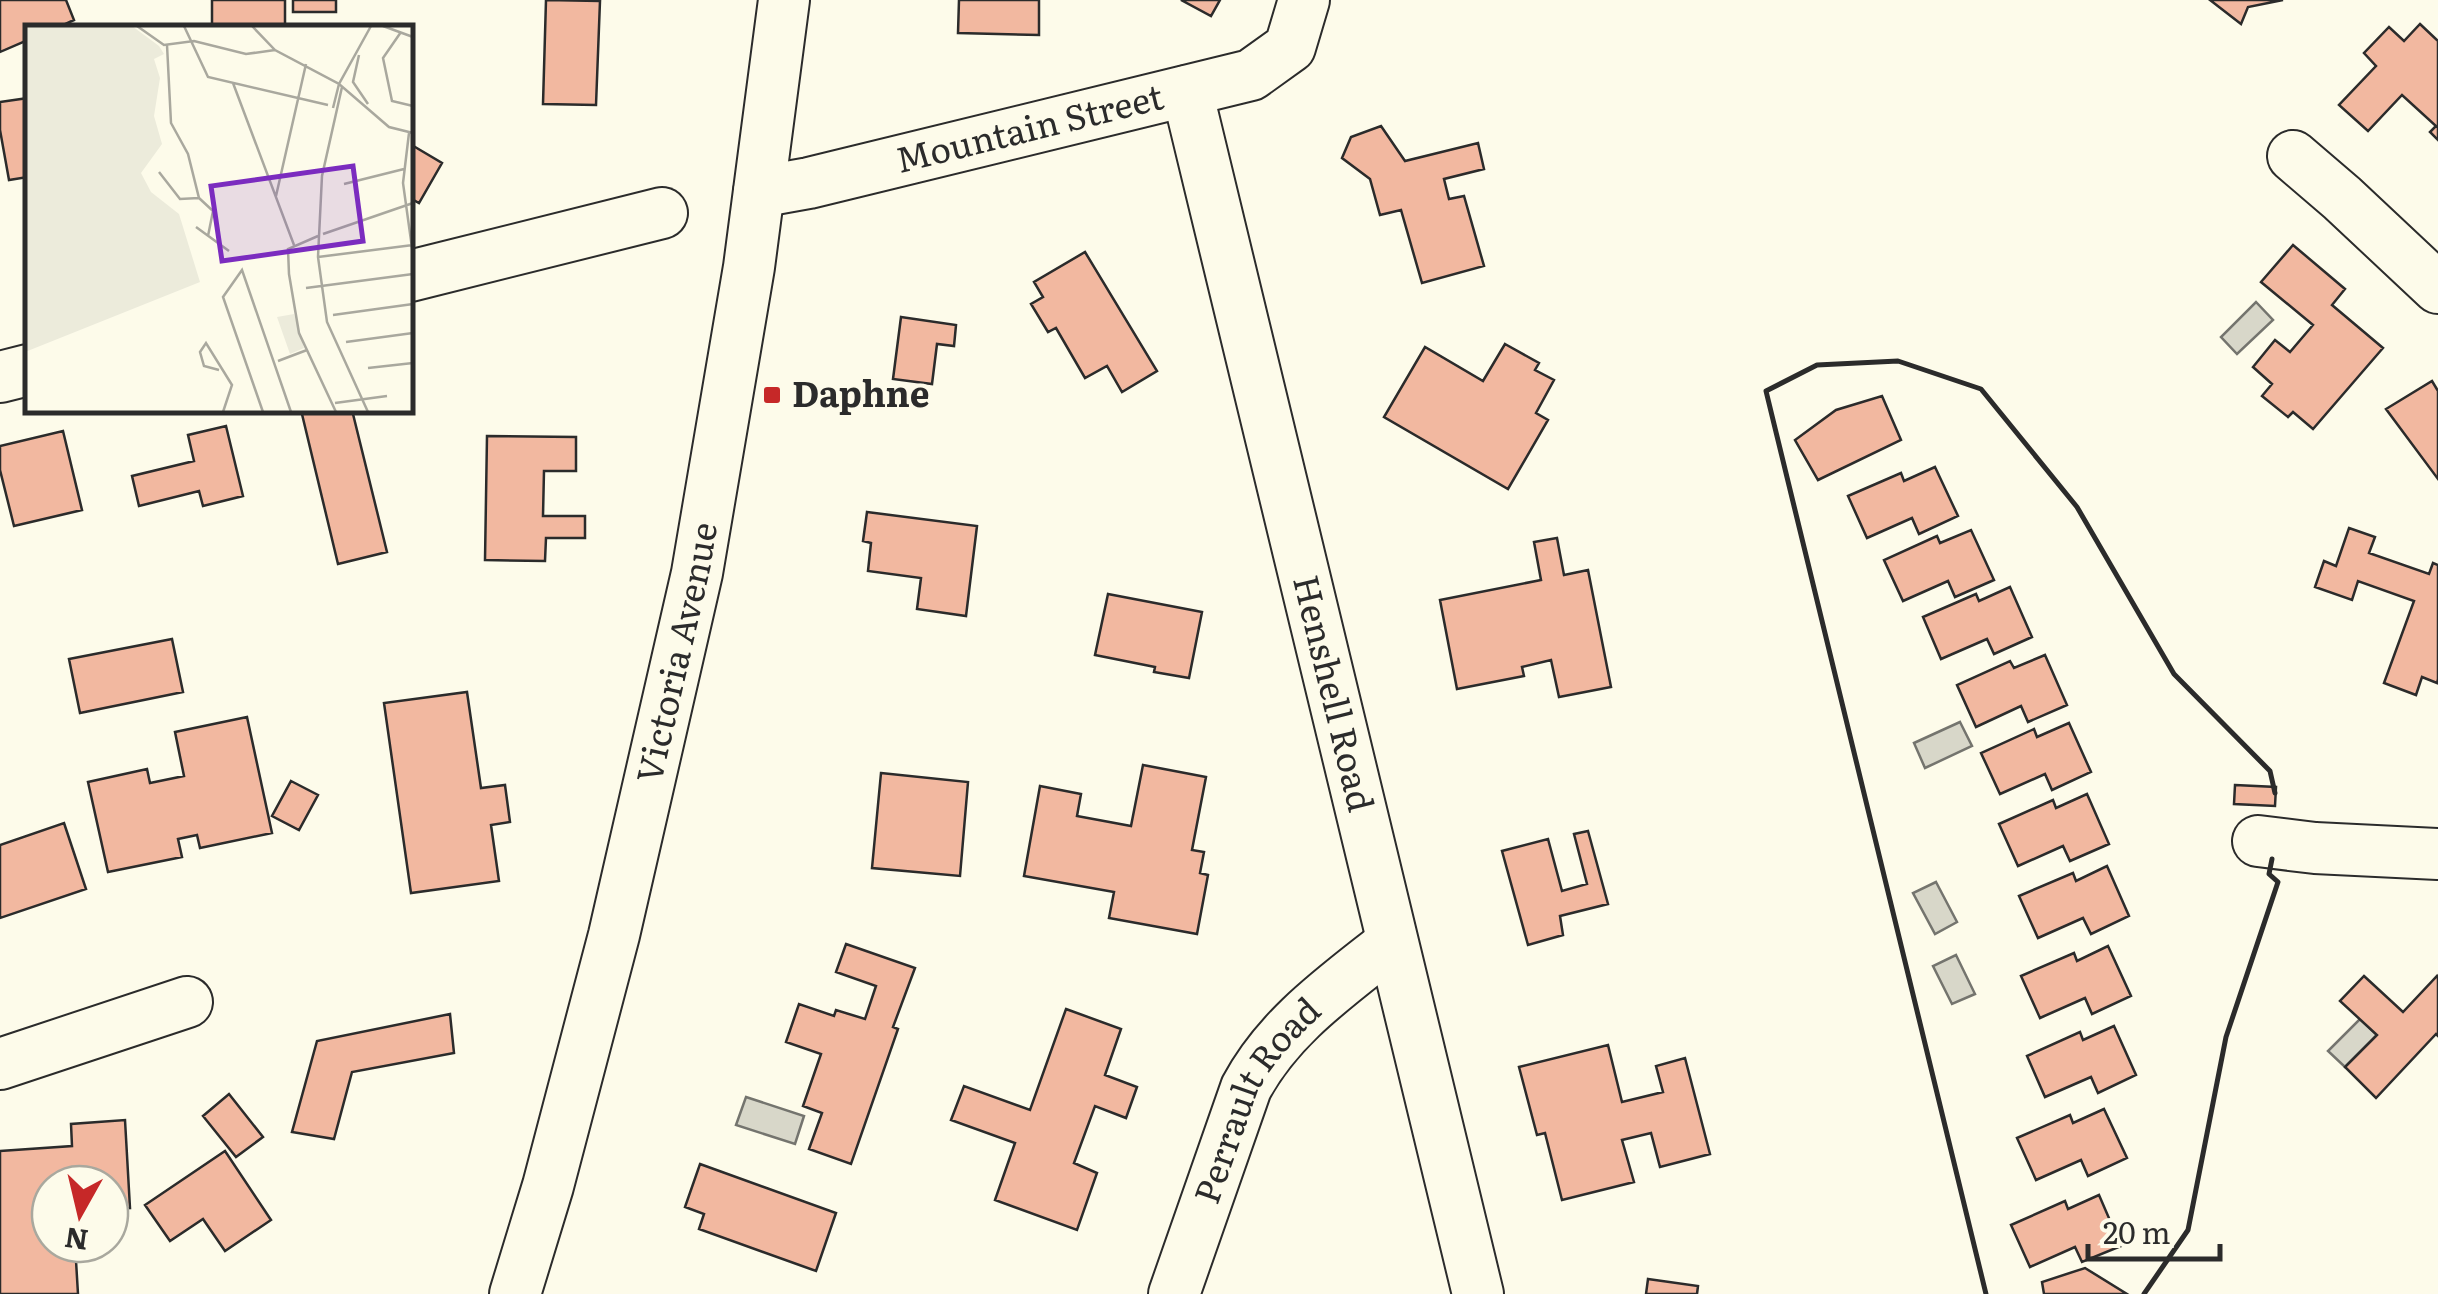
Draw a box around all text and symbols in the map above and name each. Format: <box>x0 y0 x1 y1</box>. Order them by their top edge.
inset map <box>25 25 412 412</box>
street label: Mountain Street <box>890 68 1168 184</box>
place label: Daphne <box>792 366 930 418</box>
marker: Daphne <box>761 384 783 406</box>
street label: Victoria Avenue <box>621 518 728 787</box>
street label: Henshell Road <box>1282 569 1389 816</box>
street label: Perrault Road <box>1179 983 1330 1210</box>
north arrow <box>30 1164 130 1264</box>
scale bar <box>2088 1199 2220 1261</box>
text: 20 m <box>2103 1209 2171 1253</box>
text: N <box>62 1218 91 1263</box>

